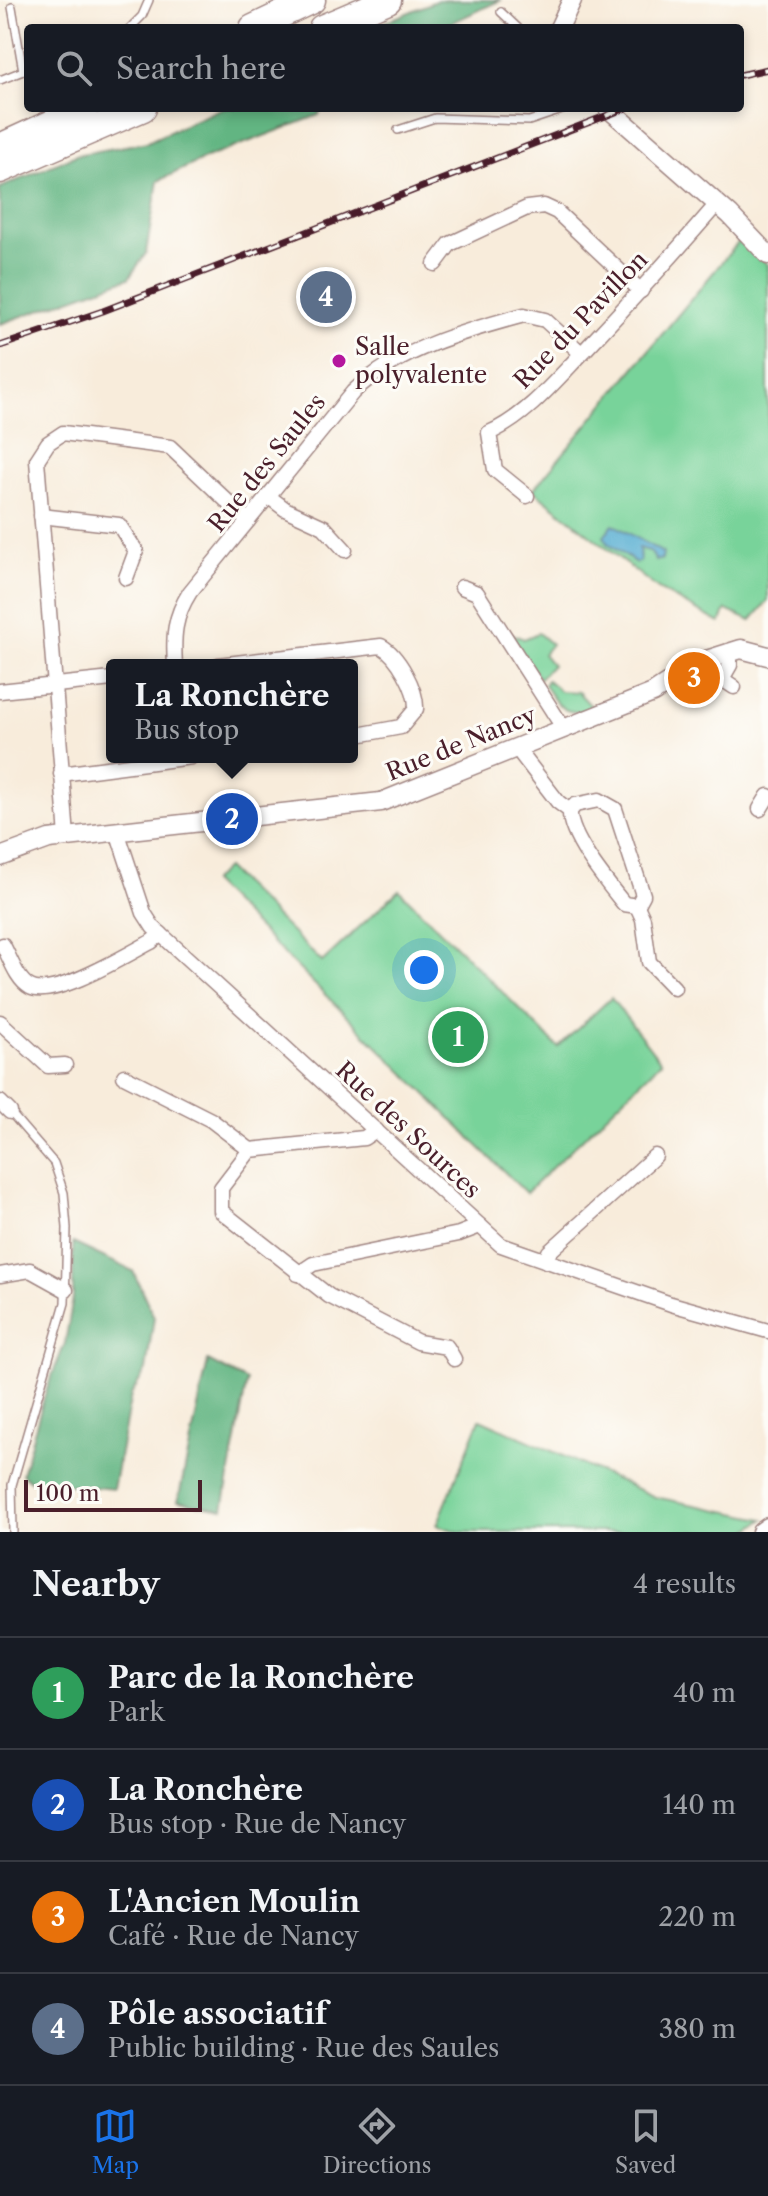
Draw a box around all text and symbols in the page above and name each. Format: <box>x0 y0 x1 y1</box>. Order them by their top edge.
search box <box>24 24 744 112</box>
icon: search <box>52 46 96 90</box>
text: Search here <box>116 50 286 87</box>
street label: Rue du Pavillon <box>508 245 654 394</box>
pin: 4 <box>300 267 352 327</box>
place label: Salle polyvalente <box>355 332 487 389</box>
marker: Salle polyvalente <box>330 352 348 370</box>
street label: Rue des Saules <box>202 388 331 538</box>
pin: 3 <box>668 648 720 708</box>
popup <box>106 659 358 763</box>
text: La Ronchère <box>134 677 330 714</box>
street label: Rue de Nancy <box>382 700 541 787</box>
text: Bus stop <box>134 714 239 746</box>
pin: 2 <box>206 789 258 849</box>
your location <box>404 950 444 990</box>
pin: 1 <box>432 1007 484 1067</box>
street label: Rue des Sources <box>330 1055 487 1204</box>
scale bar <box>24 1476 202 1512</box>
text: 100 m <box>36 1480 99 1507</box>
text: Nearby <box>32 1563 160 1605</box>
text: 4 results <box>633 1568 736 1600</box>
text: Parc de la Ronchère <box>108 1659 414 1696</box>
text: 1 <box>52 1677 64 1709</box>
text: 40 m <box>673 1677 736 1709</box>
text: Park <box>108 1696 165 1728</box>
text: La Ronchère <box>108 1771 303 1808</box>
text: 2 <box>50 1789 66 1821</box>
text: 140 m <box>662 1789 736 1821</box>
text: Bus stop · Rue de Nancy <box>108 1808 406 1840</box>
text: L'Ancien Moulin <box>108 1883 360 1920</box>
text: 3 <box>51 1901 65 1933</box>
text: 220 m <box>658 1901 736 1933</box>
text: Café · Rue de Nancy <box>108 1920 359 1952</box>
text: Pôle associatif <box>108 1995 327 2032</box>
text: 4 <box>50 2013 66 2045</box>
text: 380 m <box>659 2013 736 2045</box>
text: Public building · Rue des Saules <box>108 2032 499 2064</box>
tab: Map <box>92 2104 139 2179</box>
tab: Directions <box>323 2104 431 2179</box>
tab: Saved <box>615 2104 676 2179</box>

